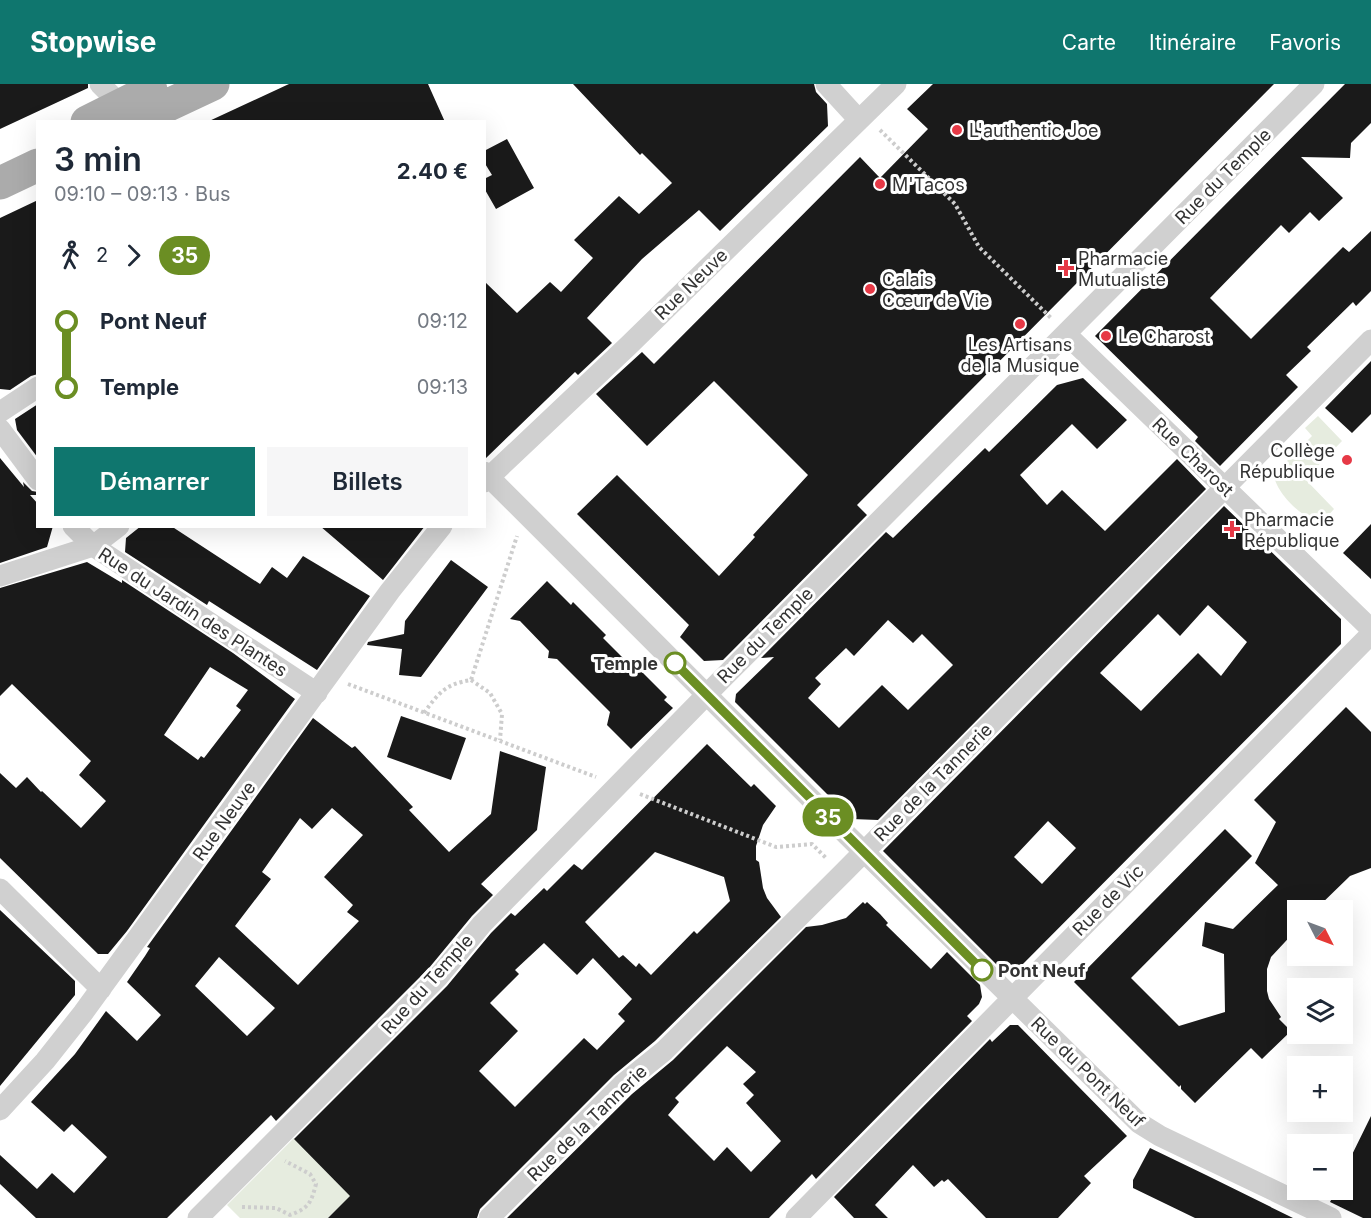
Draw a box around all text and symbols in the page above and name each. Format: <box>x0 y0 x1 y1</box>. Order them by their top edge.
text: Stopwise <box>30 25 157 59</box>
text: Carte <box>1062 30 1116 55</box>
text: Itinéraire <box>1149 30 1236 55</box>
text: Favoris <box>1269 30 1341 55</box>
place label: L'authentic Joe <box>969 120 1099 141</box>
marker: L'authentic Joe <box>950 123 964 137</box>
street label: Rue du Temple <box>1171 124 1275 228</box>
text: 3 min <box>54 139 142 179</box>
text: 2.40 € <box>397 158 468 184</box>
place label: M'Tacos <box>892 174 965 195</box>
marker: M'Tacos <box>873 177 887 191</box>
text: 09:10 – 09:13 · Bus <box>54 182 231 206</box>
icon: walk <box>54 239 87 272</box>
icon: forward <box>117 239 150 272</box>
text: 2 <box>96 243 108 267</box>
text: 35 <box>171 243 198 268</box>
street label: Rue Neuve <box>650 244 732 324</box>
place label: Pharmacie Mutualiste <box>1078 248 1168 290</box>
marker: Pharmacie Mutualiste <box>1059 261 1073 275</box>
place label: Calais Cœur de Vie <box>882 269 989 311</box>
marker: Calais Cœur de Vie <box>863 282 877 296</box>
text: Pont Neuf <box>100 308 207 334</box>
text: 09:12 <box>417 309 468 333</box>
marker: Les Artisans de la Musique <box>1013 317 1027 331</box>
place label: Le Charost <box>1118 326 1210 347</box>
marker: Le Charost <box>1099 329 1113 343</box>
place label: Les Artisans de la Musique <box>960 334 1080 376</box>
text: Temple <box>100 374 179 400</box>
text: 09:13 <box>417 375 468 399</box>
street label: Rue Charost <box>1148 413 1238 501</box>
place label: Collège République <box>1240 440 1335 482</box>
button: Démarrer <box>54 447 255 516</box>
button: Billets <box>267 447 468 516</box>
marker: Collège République <box>1340 453 1354 467</box>
place label: Pharmacie République <box>1244 509 1339 551</box>
marker: Pharmacie République <box>1225 522 1239 536</box>
street label: Rue du Jardin des Plantes <box>95 543 291 681</box>
street label: Rue du Temple <box>713 583 817 687</box>
marker: Temple <box>664 652 686 674</box>
place label: Temple <box>593 653 658 674</box>
street label: Rue de la Tannerie <box>870 719 996 845</box>
street label: Rue Neuve <box>188 777 260 865</box>
line badge: 35 <box>801 798 855 836</box>
text: 35 <box>815 805 841 830</box>
street label: Rue de Vic <box>1068 860 1148 940</box>
north arrow <box>1287 900 1353 966</box>
map controls <box>1287 900 1353 1200</box>
street label: Rue du Temple <box>377 930 477 1038</box>
marker: Pont Neuf <box>971 959 993 981</box>
place label: Pont Neuf <box>998 960 1085 981</box>
button: layers <box>1287 978 1353 1044</box>
street label: Rue du Pont Neuf <box>1027 1012 1149 1132</box>
button: + <box>1287 1056 1353 1122</box>
street label: Rue de la Tannerie <box>523 1061 651 1185</box>
button: − <box>1287 1134 1353 1200</box>

